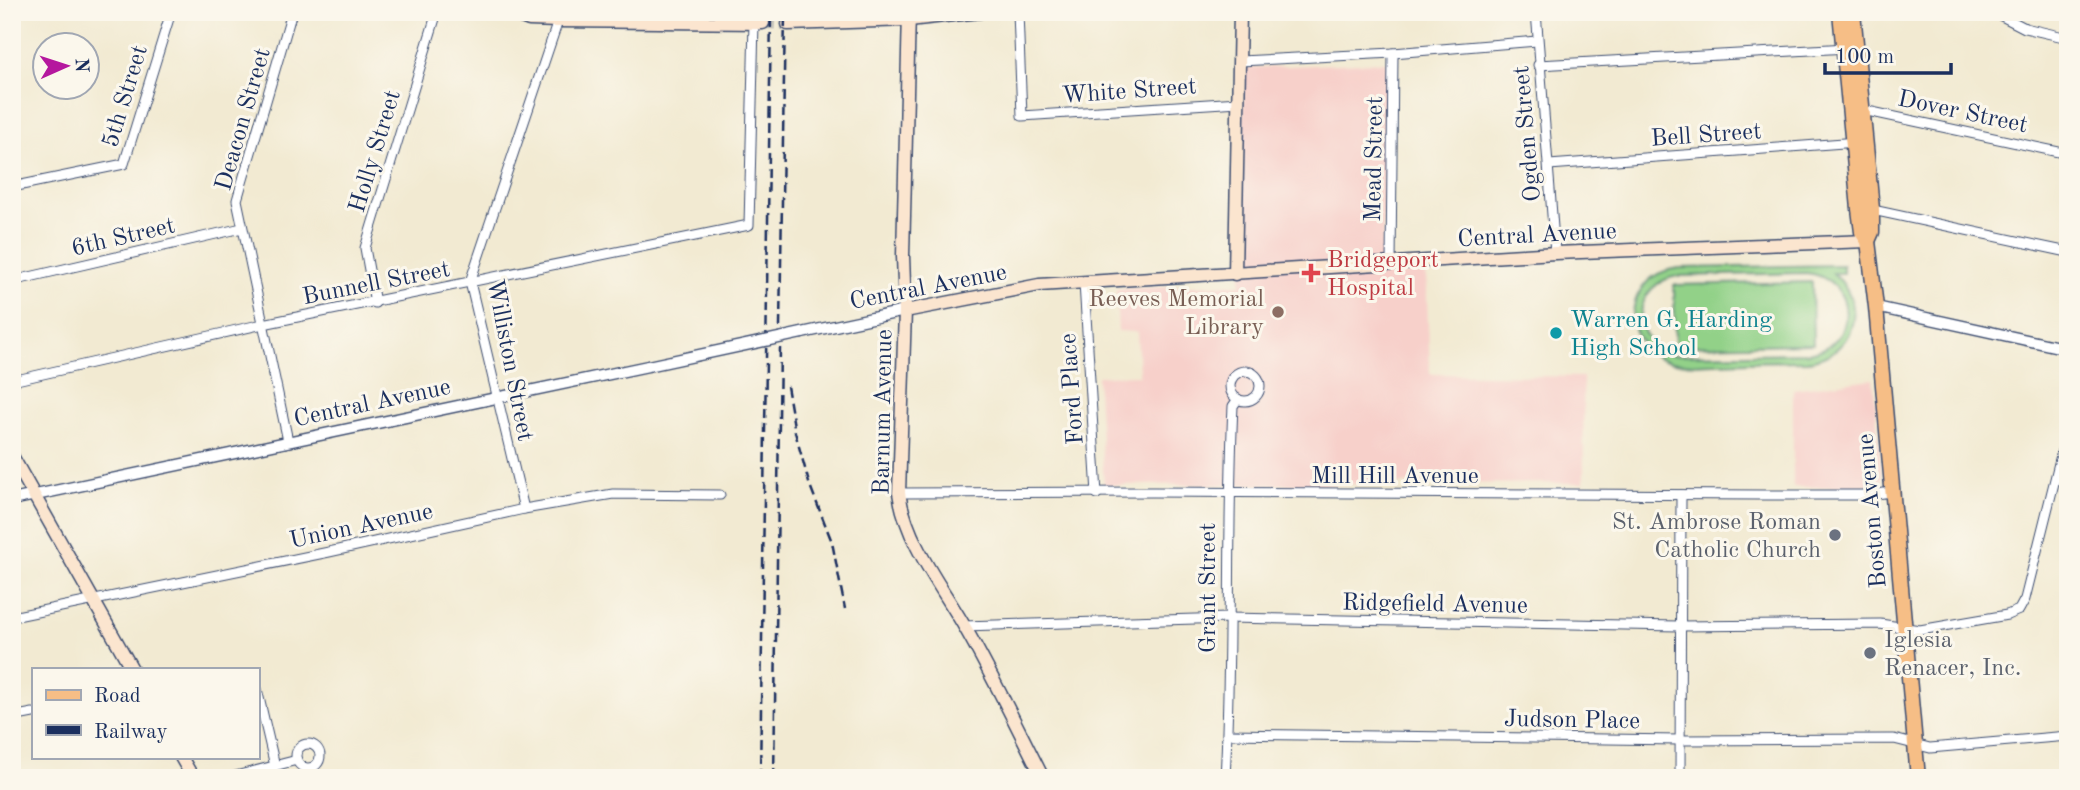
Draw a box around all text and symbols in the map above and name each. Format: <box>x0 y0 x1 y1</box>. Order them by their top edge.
north arrow <box>32 32 102 102</box>
scale bar <box>1825 32 1951 76</box>
street label: 5th Street <box>99 43 153 151</box>
street label: Deacon Street <box>212 45 276 194</box>
text: 100 m <box>1835 47 1894 68</box>
text: N <box>71 57 90 73</box>
street label: Ogden Street <box>1510 65 1546 203</box>
street label: White Street <box>1061 75 1197 109</box>
street label: Holly Street <box>346 87 406 216</box>
street label: Dover Street <box>1895 87 2030 138</box>
street label: Mead Street <box>1362 96 1388 222</box>
street label: Bell Street <box>1650 120 1762 152</box>
street label: 6th Street <box>69 214 178 262</box>
street label: Central Avenue <box>1457 220 1617 252</box>
place label: Bridgeport Hospital <box>1327 249 1439 301</box>
street label: Bunnell Street <box>301 258 452 310</box>
street label: Central Avenue <box>848 261 1009 315</box>
marker: Bridgeport Hospital <box>1301 263 1321 283</box>
street label: Williston Street <box>482 277 537 443</box>
place label: Reeves Memorial Library <box>1088 288 1264 340</box>
marker: Reeves Memorial Library <box>1270 304 1286 320</box>
place label: Warren G. Harding High School <box>1570 309 1772 361</box>
marker: Warren G. Harding High School <box>1548 325 1564 341</box>
street label: Barnum Avenue <box>871 329 897 495</box>
street label: Ford Place <box>1057 332 1089 445</box>
street label: Central Avenue <box>292 376 453 432</box>
street label: Boston Avenue <box>1854 433 1892 589</box>
street label: Mill Hill Avenue <box>1311 465 1479 489</box>
street label: Union Avenue <box>288 500 435 554</box>
place label: St. Ambrose Roman Catholic Church <box>1612 511 1821 563</box>
street label: Grant Street <box>1197 523 1221 653</box>
marker: St. Ambrose Roman Catholic Church <box>1827 527 1843 543</box>
street label: Ridgefield Avenue <box>1342 591 1528 619</box>
place label: Iglesia Renacer, Inc. <box>1884 629 2021 681</box>
marker: Iglesia Renacer, Inc. <box>1862 645 1878 661</box>
legend <box>32 668 259 758</box>
text: Road <box>94 686 141 707</box>
street label: Judson Place <box>1504 708 1640 734</box>
text: Railway <box>94 722 168 743</box>

